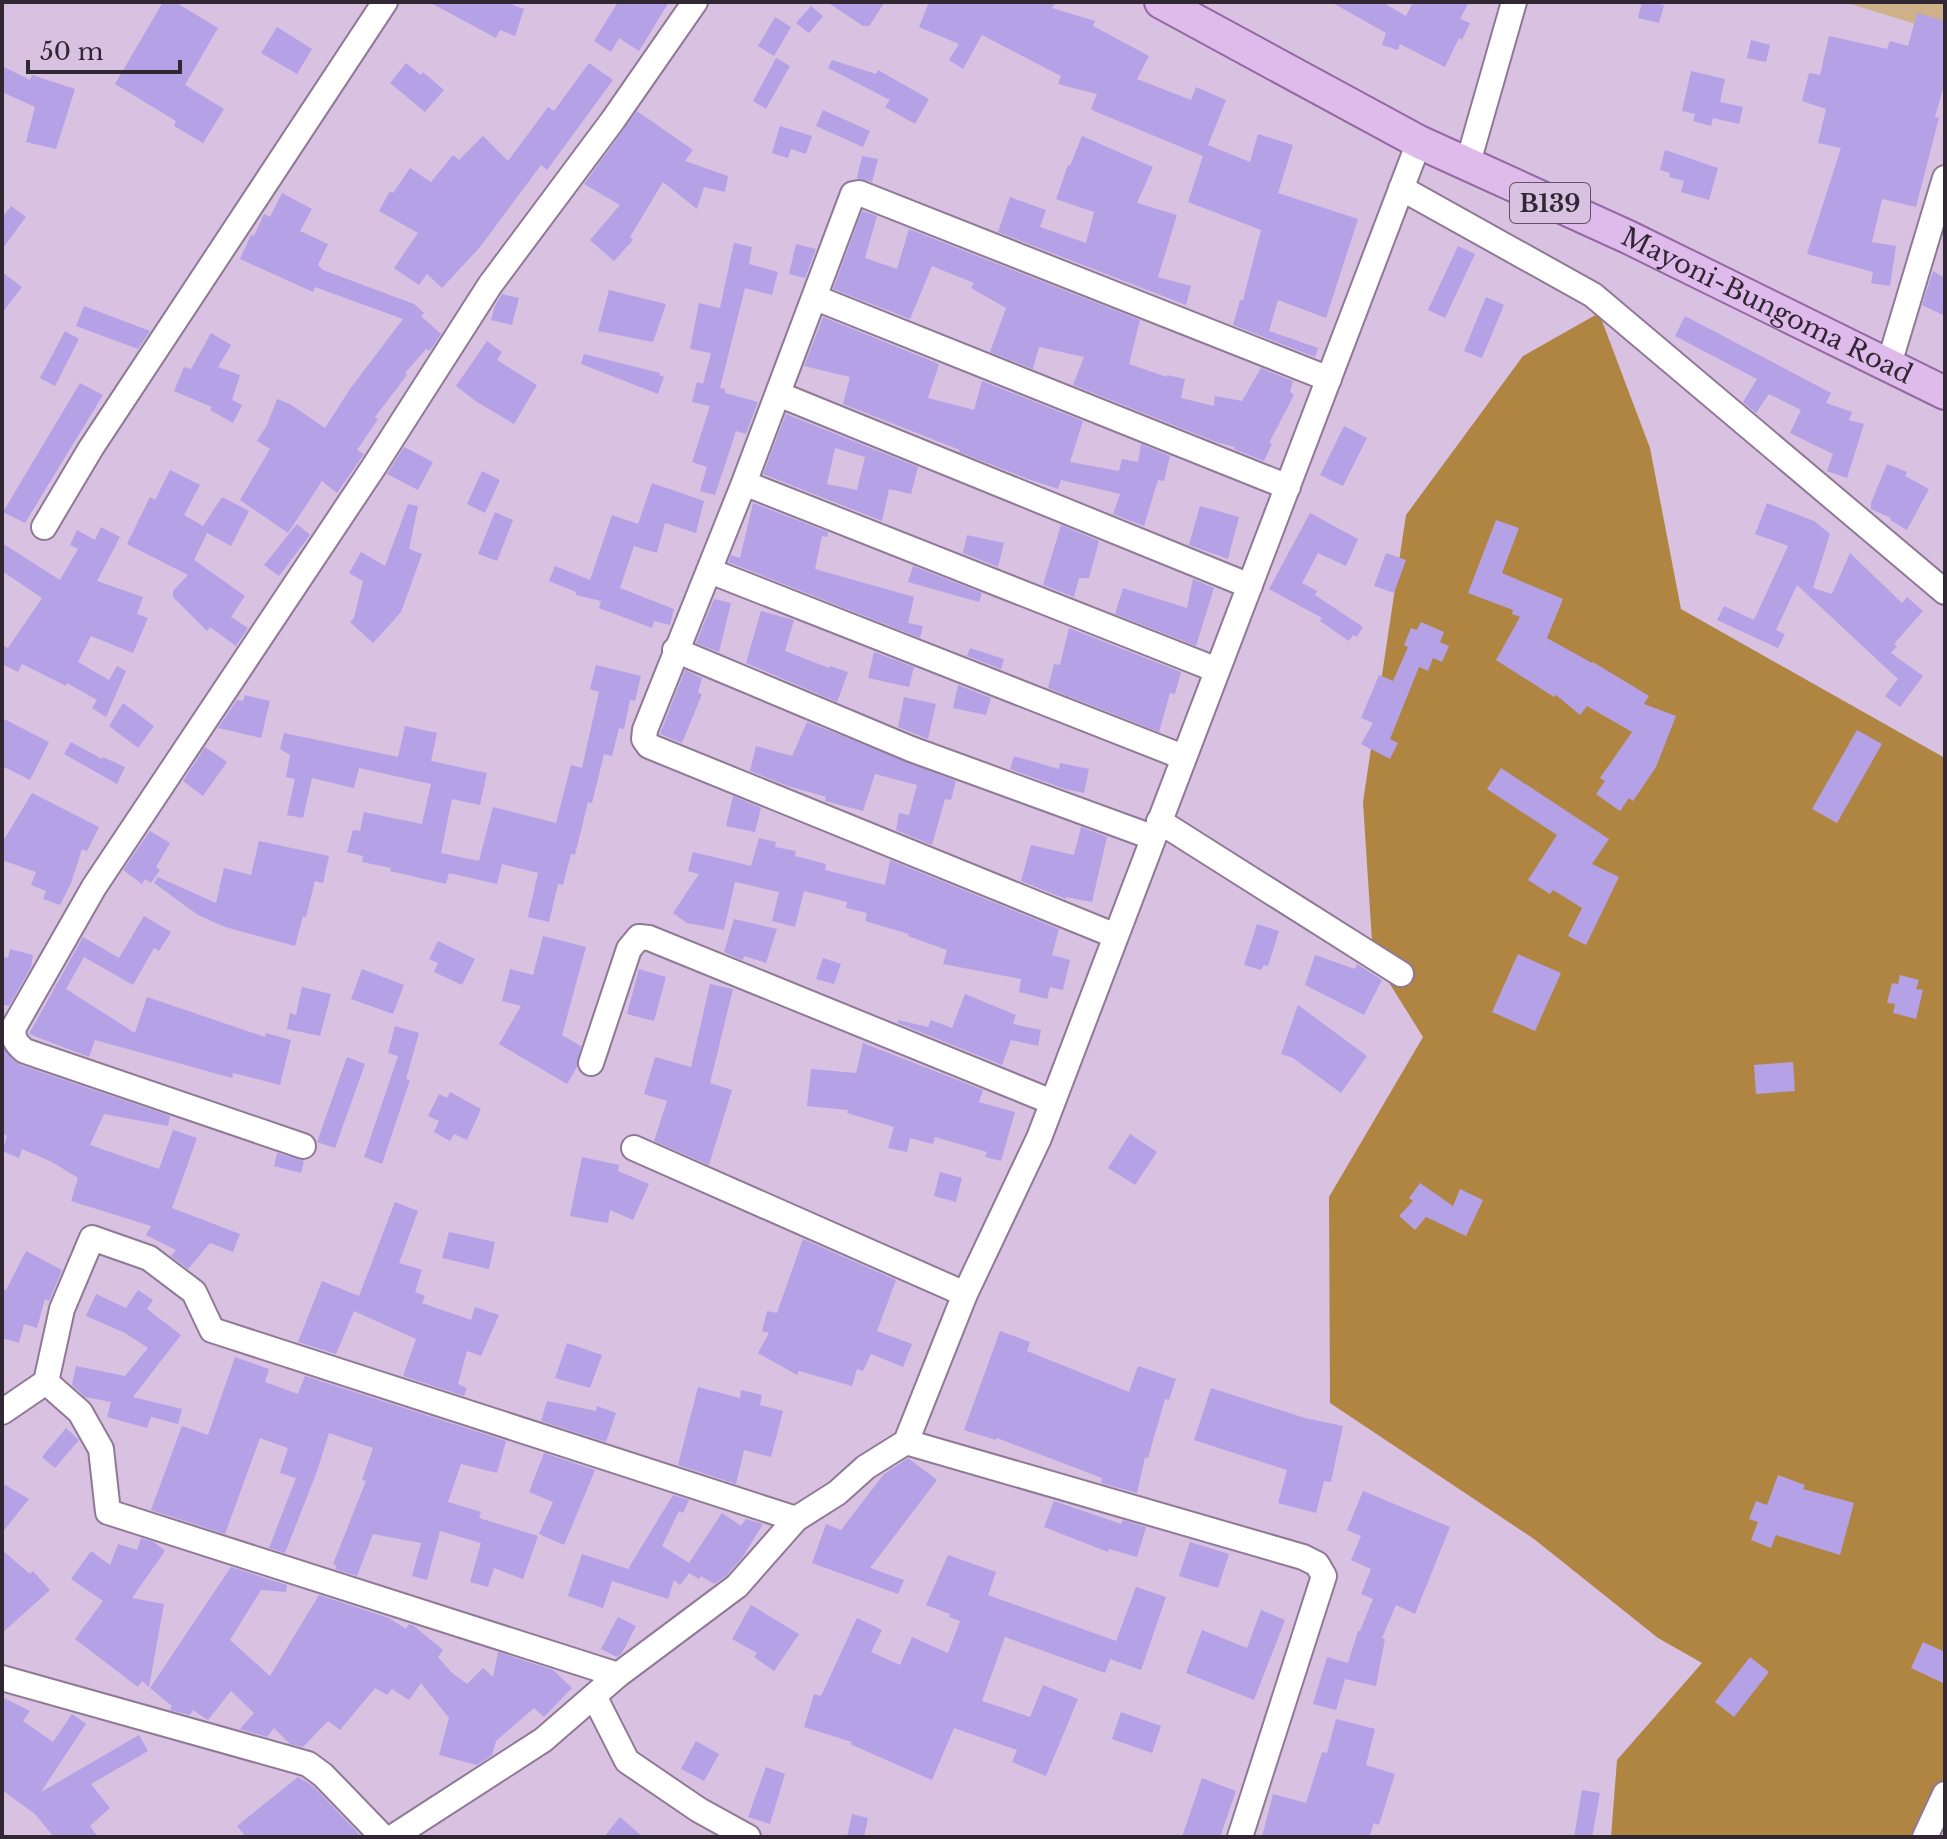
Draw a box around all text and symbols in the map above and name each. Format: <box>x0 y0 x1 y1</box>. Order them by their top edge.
scale bar <box>28 24 180 74</box>
text: 50 m <box>40 37 104 66</box>
road number: B139 <box>1510 183 1590 223</box>
street label: Mayoni-Bungoma Road <box>1616 220 1918 390</box>

